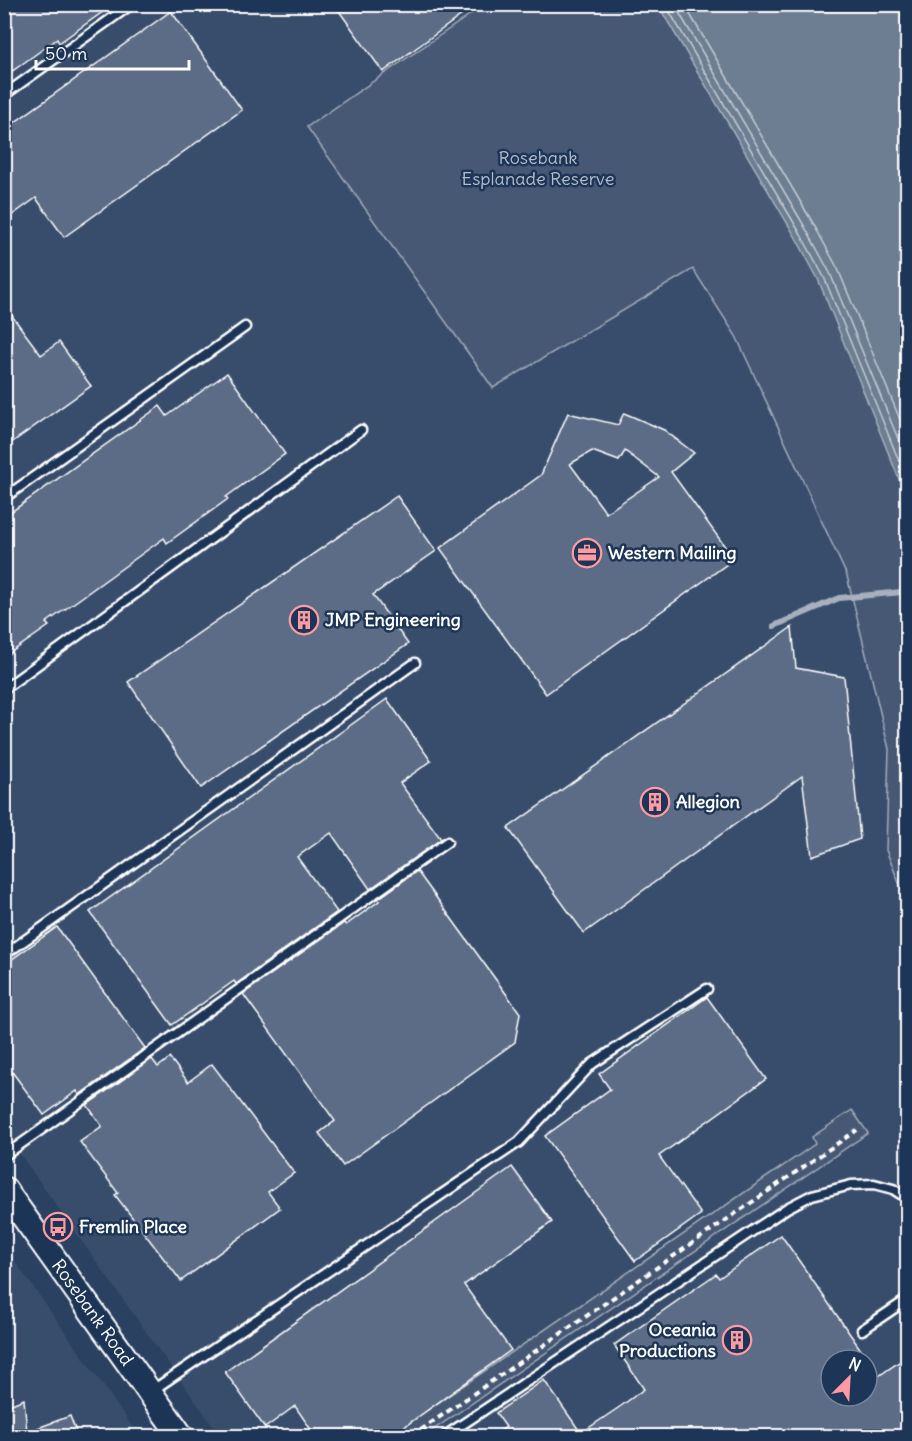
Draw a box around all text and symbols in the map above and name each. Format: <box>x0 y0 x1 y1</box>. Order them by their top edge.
scale bar <box>36 33 189 71</box>
text: 50 m <box>45 42 87 65</box>
park label: Rosebank Esplanade Reserve <box>462 146 614 190</box>
office icon: Western Mailing <box>571 537 603 569</box>
place label: Western Mailing <box>608 541 737 564</box>
building icon: JMP Engineering <box>288 604 320 636</box>
place label: JMP Engineering <box>325 608 461 631</box>
building icon: Allegion <box>639 786 671 818</box>
place label: Allegion <box>676 790 741 813</box>
bus stop icon: Fremlin Place <box>42 1211 74 1243</box>
place label: Fremlin Place <box>79 1215 187 1238</box>
street label: Rosebank Road <box>47 1254 139 1370</box>
place label: Oceania Productions <box>619 1318 716 1362</box>
building icon: Oceania Productions <box>721 1324 753 1356</box>
north arrow <box>819 1348 879 1408</box>
text: N <box>846 1353 864 1376</box>

